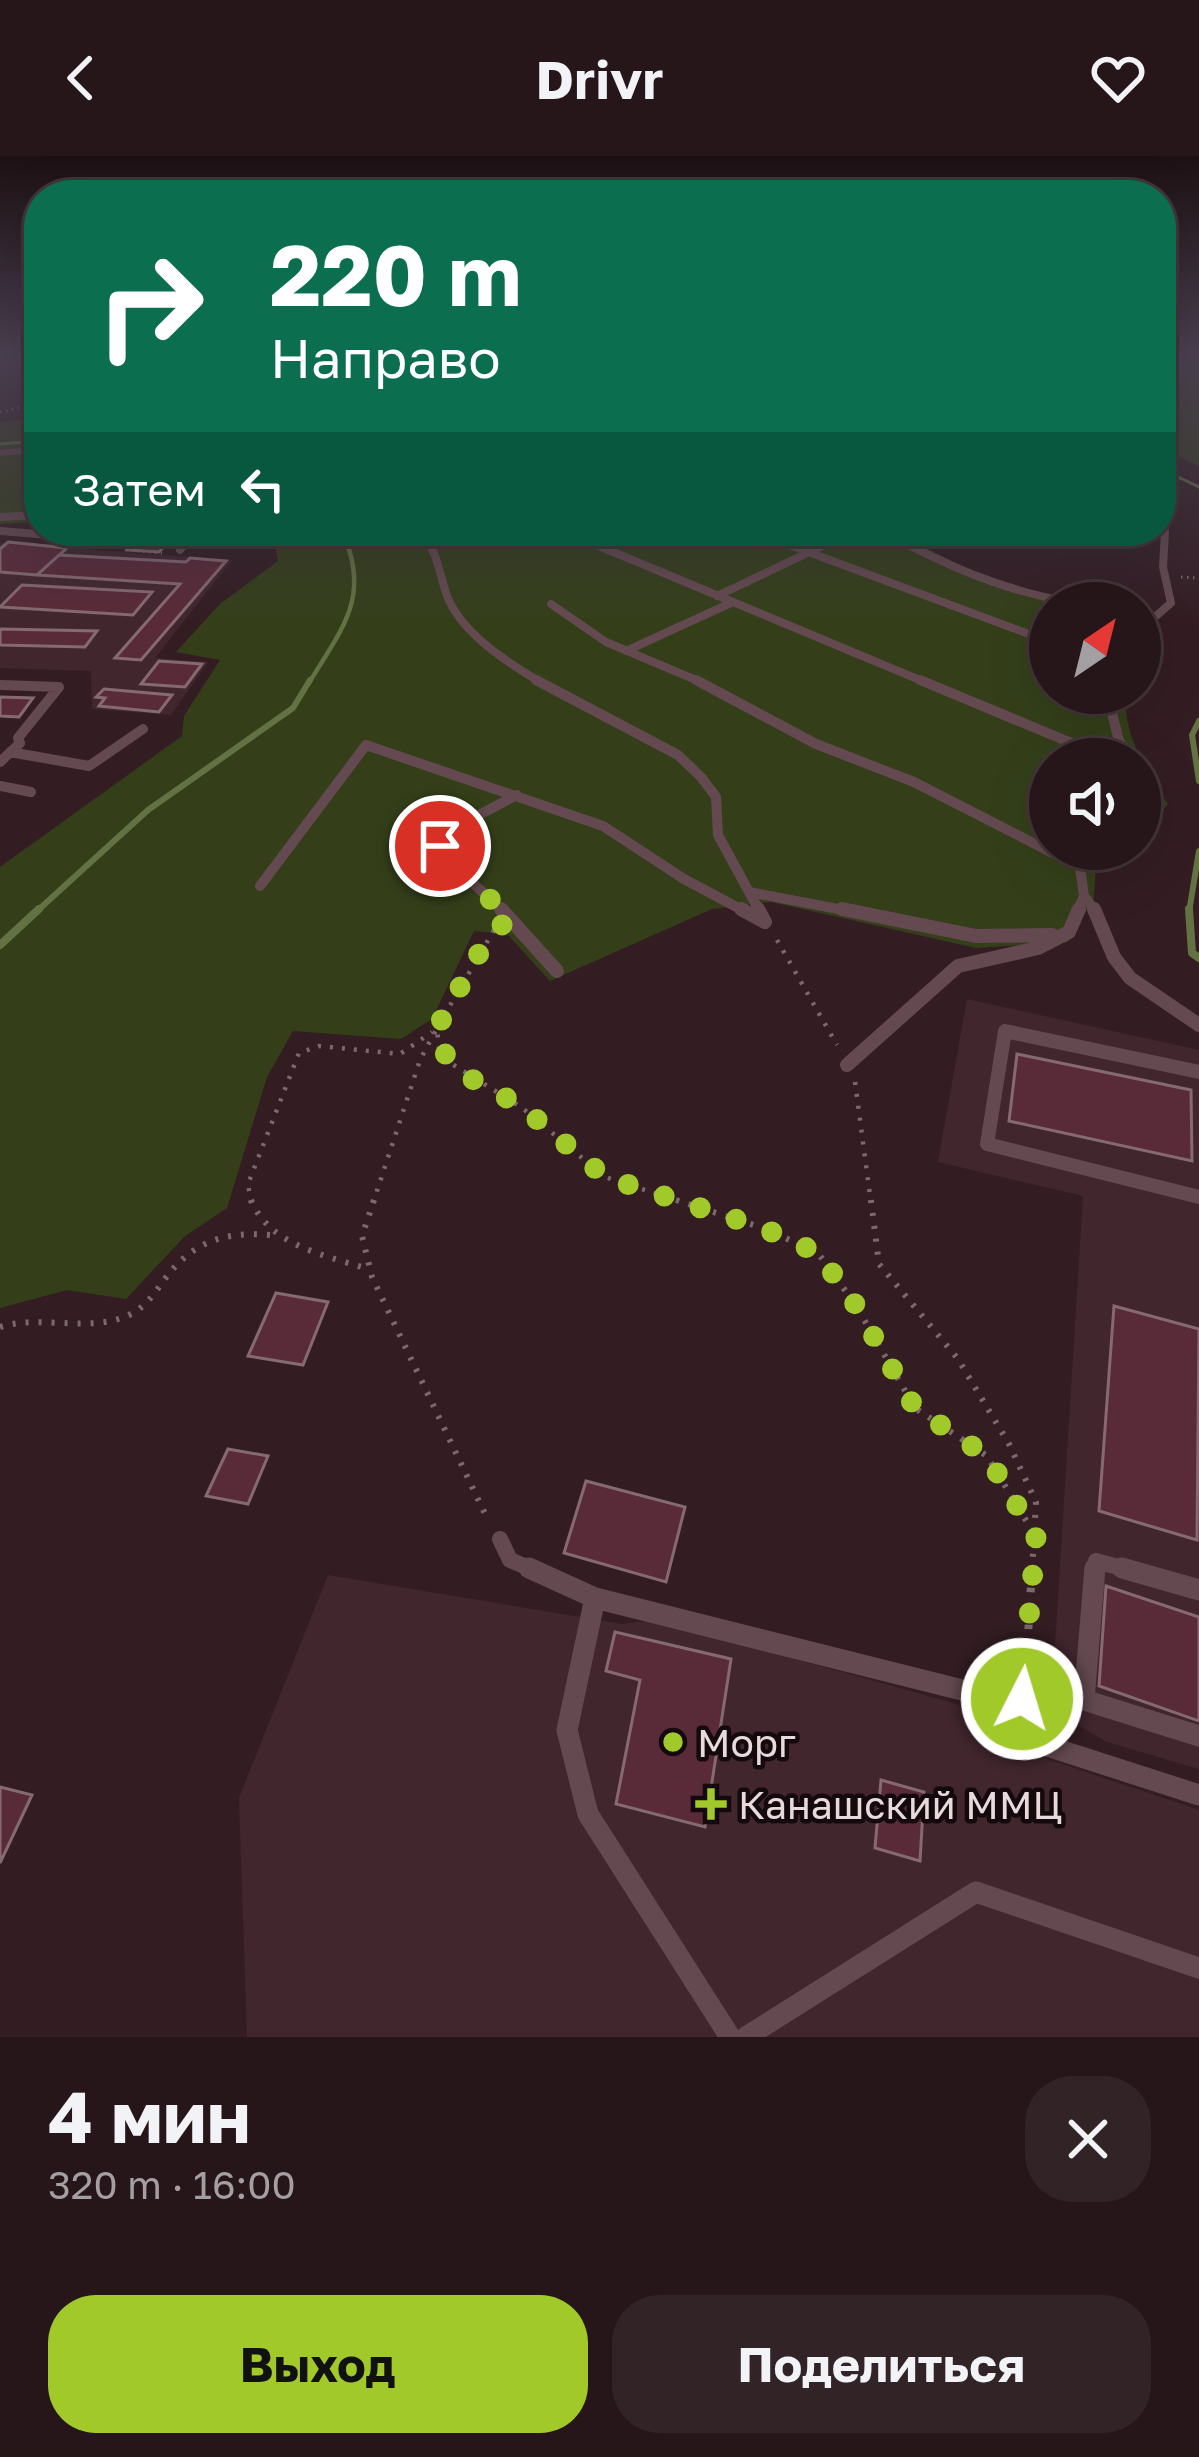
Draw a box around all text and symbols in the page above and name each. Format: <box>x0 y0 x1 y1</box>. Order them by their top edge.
icon: back <box>48 45 114 111</box>
icon: heart <box>1085 45 1151 111</box>
text: Drivr <box>536 46 663 111</box>
text: 220 m <box>270 224 522 324</box>
icon: right <box>72 228 228 384</box>
text: Направо <box>270 325 501 390</box>
icon: left <box>230 456 296 522</box>
text: Затем <box>72 462 206 516</box>
north arrow <box>1029 582 1161 714</box>
map controls <box>1029 582 1161 870</box>
button: sound <box>1029 738 1161 870</box>
pin <box>389 795 491 897</box>
icon: arrive <box>407 813 473 879</box>
position arrow <box>959 1636 1085 1762</box>
place label: Морг <box>697 1719 796 1766</box>
marker: Морг <box>660 1729 686 1755</box>
place label: Канашский ММЦ <box>738 1781 1062 1828</box>
marker: Канашский ММЦ <box>695 1788 727 1820</box>
text: 4 мин <box>48 2072 251 2159</box>
button: close <box>1025 2076 1151 2202</box>
text: 320 m · 16:00 <box>48 2161 296 2208</box>
button: Выход <box>48 2295 588 2433</box>
button: Поделиться <box>612 2295 1151 2433</box>

